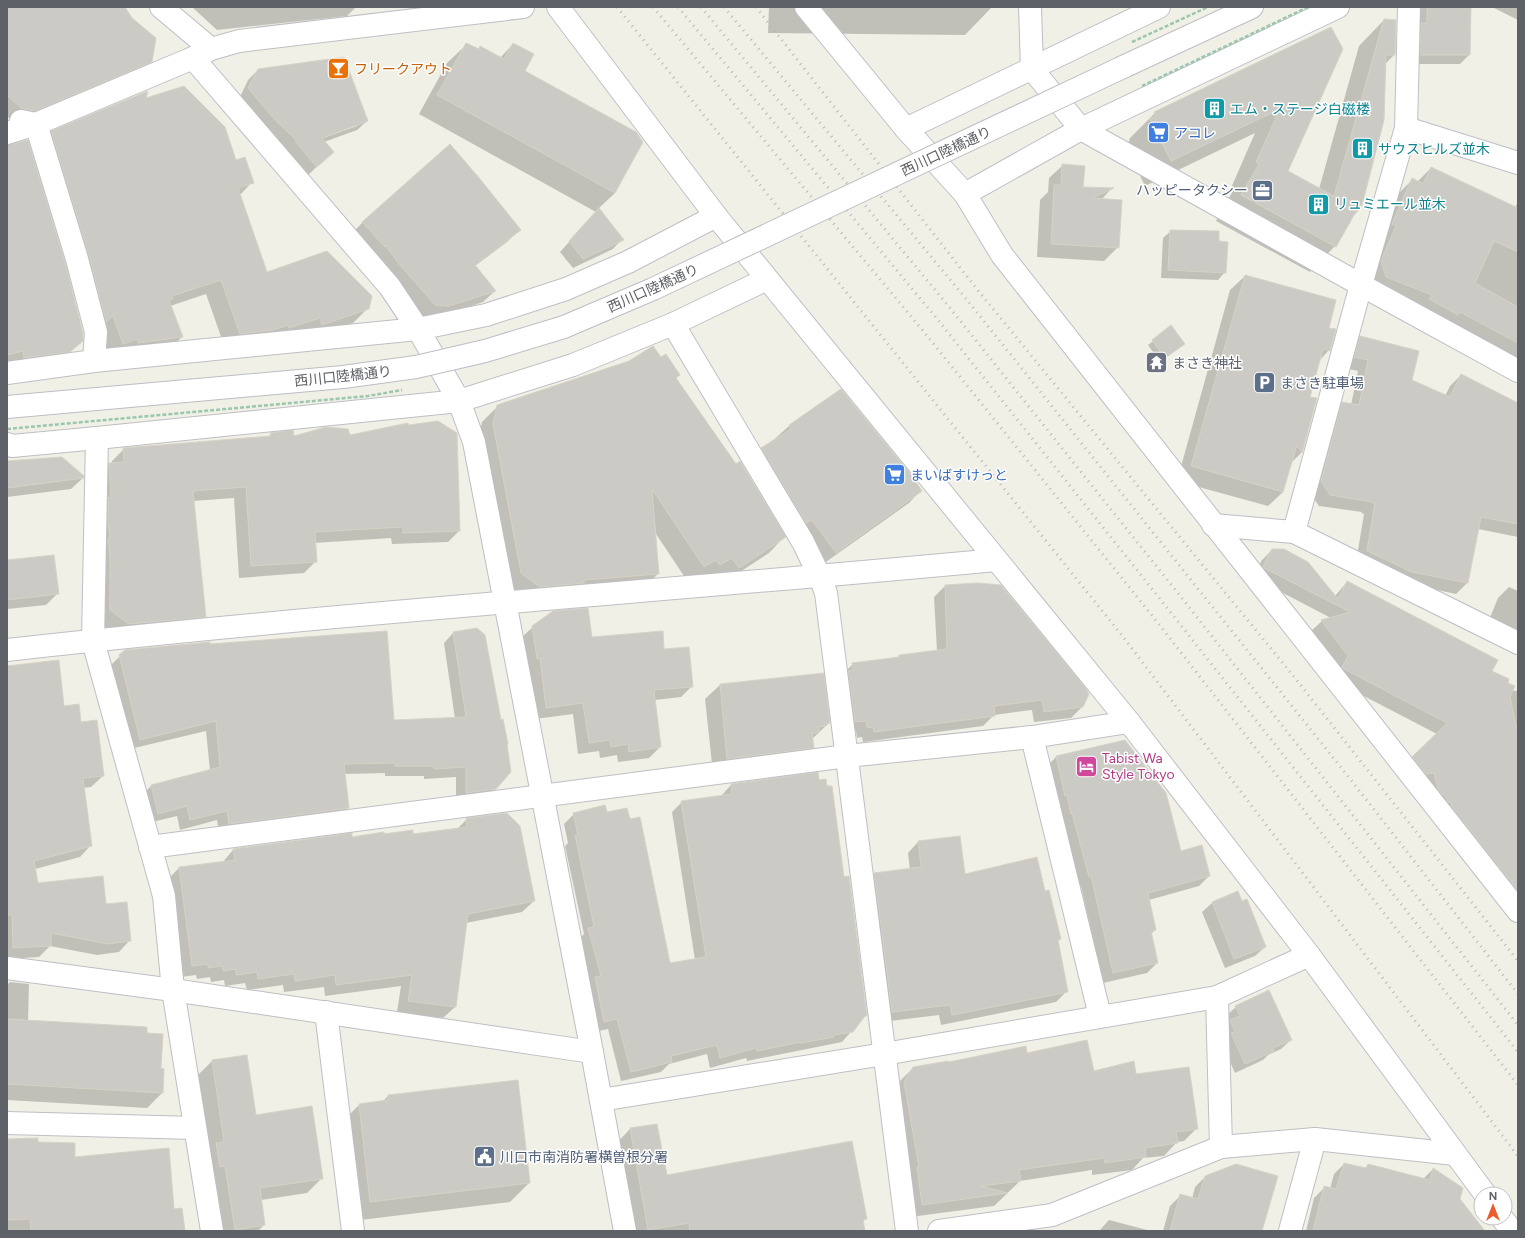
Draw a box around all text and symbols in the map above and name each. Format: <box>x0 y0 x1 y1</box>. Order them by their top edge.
bar icon: フリークアウト <box>325 56 351 82</box>
place label: フリークアウト <box>354 61 452 78</box>
building icon: エム・ステージ白磁楼 <box>1201 96 1227 122</box>
place label: エム・ステージ白磁楼 <box>1230 101 1371 118</box>
supermarket icon: アコレ <box>1146 120 1172 146</box>
street label: 西川口陸橋通り <box>898 123 994 180</box>
place label: アコレ <box>1174 125 1216 142</box>
building icon: サウスヒルズ並木 <box>1349 136 1375 162</box>
place label: サウスヒルズ並木 <box>1378 141 1490 158</box>
office icon: ハッピータクシー <box>1250 177 1276 203</box>
place label: ハッピータクシー <box>1136 182 1248 199</box>
building icon: リュミエール並木 <box>1306 191 1332 217</box>
place label: リュミエール並木 <box>1334 196 1446 213</box>
street label: 西川口陸橋通り <box>605 261 701 316</box>
temple icon: まさき神社 <box>1144 350 1170 376</box>
place label: まさき神社 <box>1172 355 1242 372</box>
street label: 西川口陸橋通り <box>293 363 393 390</box>
parking icon: まさき駐車場 <box>1251 370 1277 396</box>
place label: まさき駐車場 <box>1280 375 1364 392</box>
supermarket icon: まいばすけっと <box>881 462 907 488</box>
place label: まいばすけっと <box>910 467 1008 484</box>
place label: Tabist Wa Style Tokyo <box>1102 750 1175 783</box>
hotel icon: Tabist Wa Style Tokyo <box>1073 753 1099 779</box>
public building icon: 川口市南消防署横曽根分署 <box>472 1144 498 1170</box>
place label: 川口市南消防署横曽根分署 <box>500 1149 668 1166</box>
north arrow <box>1473 1186 1513 1226</box>
text: N <box>1489 1190 1497 1203</box>

